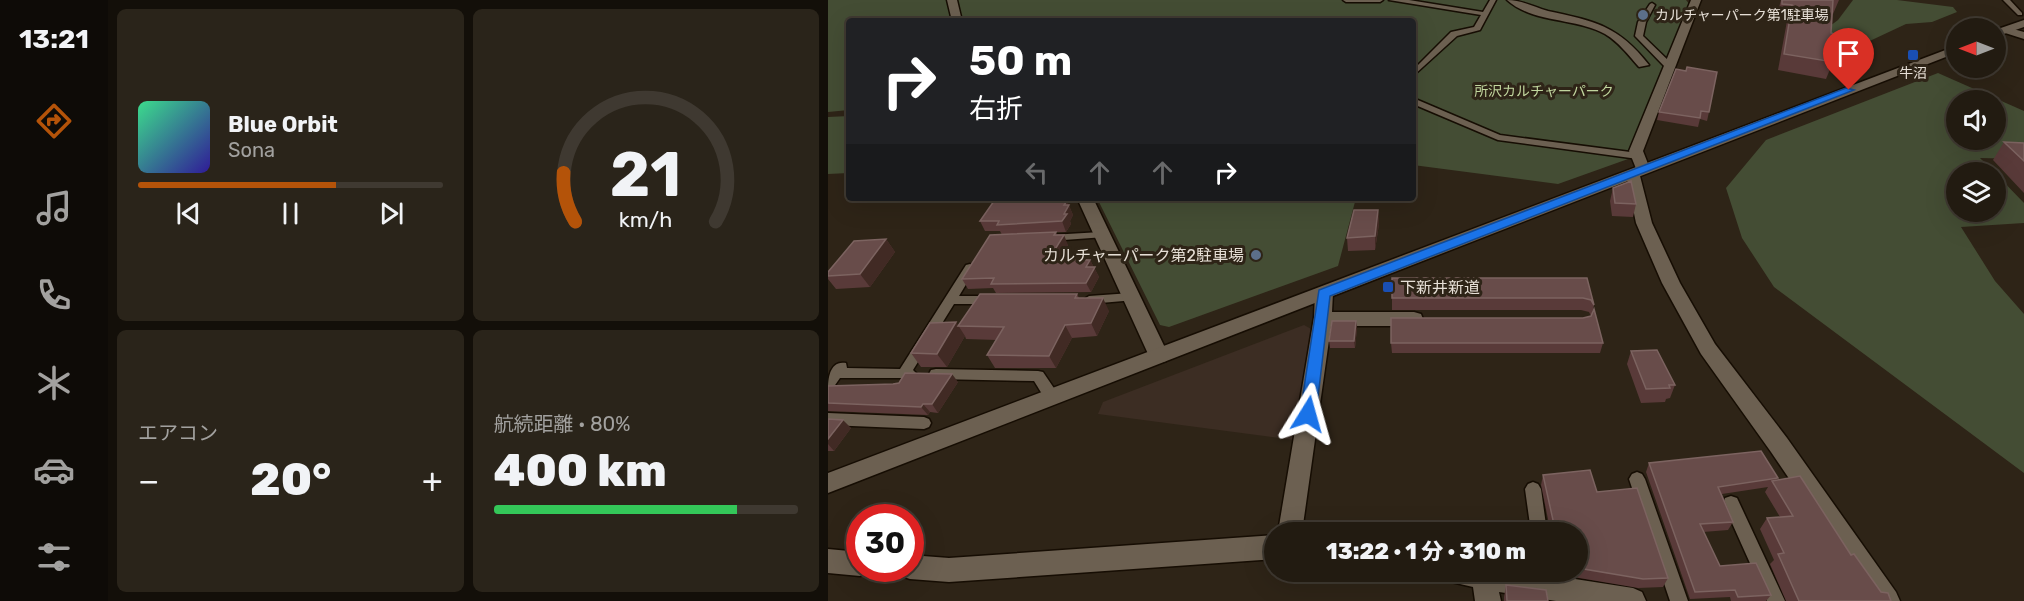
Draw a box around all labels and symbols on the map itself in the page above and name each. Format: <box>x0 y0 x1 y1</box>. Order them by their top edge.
place label: カルチャーパーク第1駐車場 <box>1655 7 1829 24</box>
marker: カルチャーパーク第1駐車場 <box>1636 8 1650 22</box>
north arrow <box>1946 18 2006 78</box>
pin <box>1823 28 1874 90</box>
marker: 牛沼 <box>1906 48 1920 62</box>
place label: 牛沼 <box>1899 65 1927 82</box>
park label: 所沢カルチャーパーク <box>1474 83 1614 100</box>
place label: カルチャーパーク第2駐車場 <box>1043 246 1244 265</box>
marker: カルチャーパーク第2駐車場 <box>1249 248 1263 262</box>
place label: 下新井新道 <box>1400 278 1480 297</box>
marker: 下新井新道 <box>1381 280 1395 294</box>
position arrow <box>1276 382 1340 446</box>
speed limit sign: 30 <box>846 504 924 582</box>

